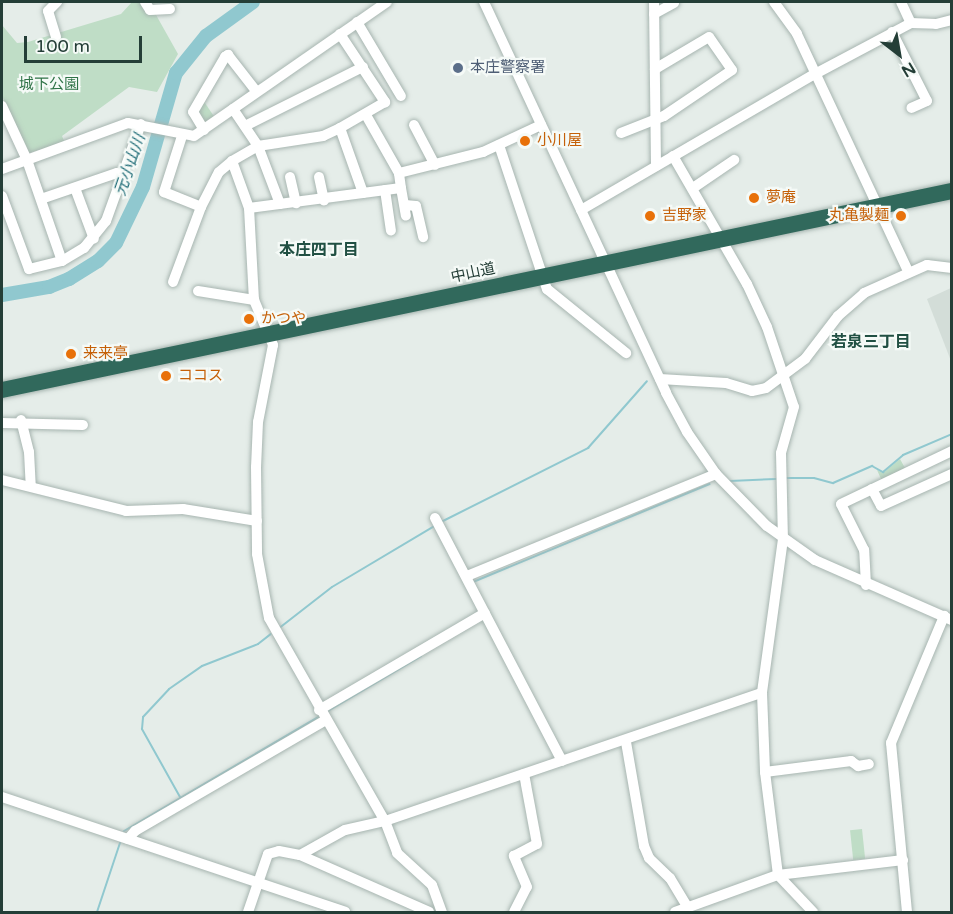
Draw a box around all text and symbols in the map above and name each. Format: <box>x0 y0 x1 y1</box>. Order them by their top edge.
scale bar <box>27 24 146 62</box>
north arrow <box>869 24 929 84</box>
text: 100 m <box>35 35 90 57</box>
text: N <box>898 58 919 81</box>
place label: 本庄警察署 <box>470 59 545 77</box>
marker: 本庄警察署 <box>451 61 465 75</box>
park label: 城下公園 <box>19 76 79 94</box>
water label: 元小山川 <box>111 132 149 198</box>
place label: 小川屋 <box>537 132 582 150</box>
marker: 小川屋 <box>518 134 532 148</box>
place label: 夢庵 <box>766 189 796 207</box>
marker: 夢庵 <box>747 191 761 205</box>
place label: 吉野家 <box>662 207 707 225</box>
place label: 丸亀製麺 <box>829 207 889 225</box>
marker: 吉野家 <box>643 209 657 223</box>
marker: 丸亀製麺 <box>894 209 908 223</box>
district label: 本庄四丁目 <box>279 240 359 260</box>
street label: 中山道 <box>449 260 497 286</box>
place label: かつや <box>261 310 306 328</box>
marker: かつや <box>242 312 256 326</box>
district label: 若泉三丁目 <box>831 332 911 352</box>
place label: 来来亭 <box>83 345 128 363</box>
marker: 来来亭 <box>64 347 78 361</box>
place label: ココス <box>178 367 223 385</box>
marker: ココス <box>159 369 173 383</box>

